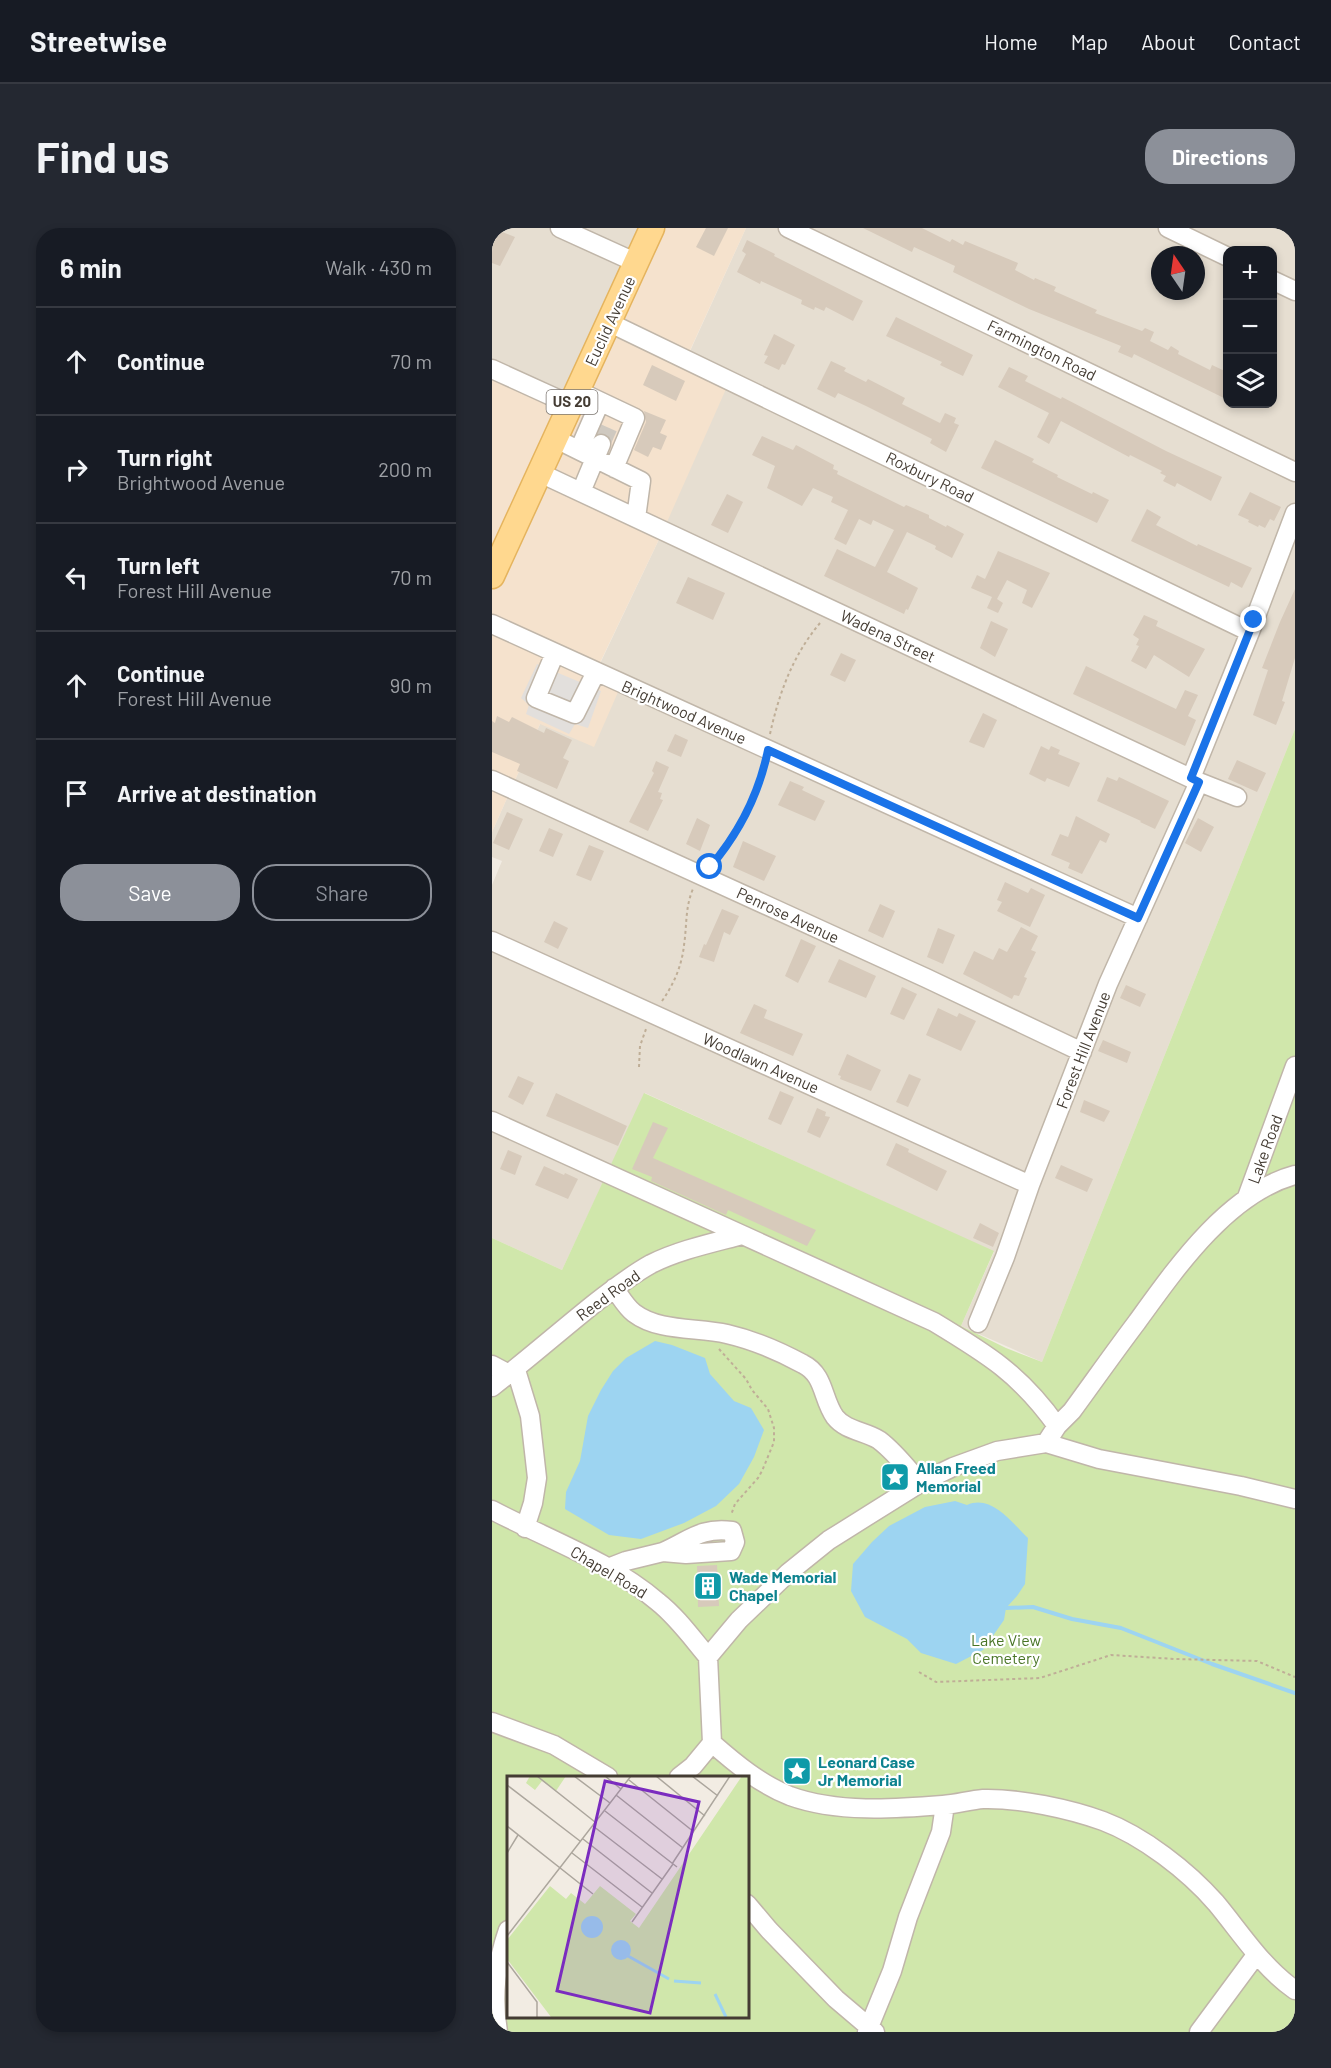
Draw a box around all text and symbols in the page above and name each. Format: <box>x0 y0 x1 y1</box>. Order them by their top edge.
text: Streetwise <box>30 24 167 58</box>
text: Home <box>984 29 1038 54</box>
text: Map <box>1071 29 1108 54</box>
text: About <box>1141 29 1196 54</box>
text: Contact <box>1229 29 1301 54</box>
button: Directions <box>1145 129 1295 184</box>
text: Find us <box>36 131 169 181</box>
north arrow <box>1151 246 1205 300</box>
map controls <box>1223 246 1277 408</box>
button: + <box>1223 246 1277 300</box>
text: 6 min <box>60 252 122 283</box>
text: Walk · 430 m <box>325 255 432 279</box>
street label: Euclid Avenue <box>580 273 639 369</box>
button: − <box>1223 300 1277 354</box>
street label: Farmington Road <box>985 315 1100 384</box>
icon: ahead <box>60 345 93 378</box>
text: Continue <box>117 348 205 374</box>
text: 70 m <box>391 349 432 373</box>
button: layers <box>1223 354 1277 408</box>
road number: US 20 <box>546 390 598 414</box>
text: Turn right <box>117 444 212 470</box>
street label: Roxbury Road <box>883 447 977 506</box>
icon: right <box>60 453 93 486</box>
text: 200 m <box>378 457 432 481</box>
text: Brightwood Avenue <box>117 470 285 494</box>
text: Turn left <box>117 552 200 578</box>
icon: left <box>60 561 93 594</box>
text: 70 m <box>391 565 432 589</box>
text: Forest Hill Avenue <box>117 578 272 602</box>
street label: Wadena Street <box>838 605 939 666</box>
route end <box>1240 606 1266 632</box>
text: Continue <box>117 660 205 686</box>
icon: ahead <box>60 669 93 702</box>
text: 90 m <box>390 673 432 697</box>
street label: Brightwood Avenue <box>619 676 749 748</box>
text: Forest Hill Avenue <box>117 686 272 710</box>
icon: arrive <box>60 777 93 810</box>
text: Arrive at destination <box>117 780 316 806</box>
route start <box>696 853 722 879</box>
button: Save <box>60 864 240 921</box>
button: Share <box>252 864 432 921</box>
street label: Penrose Avenue <box>734 882 843 947</box>
street label: Forest Hill Avenue <box>1051 989 1114 1111</box>
street label: Woodlawn Avenue <box>700 1028 822 1097</box>
street label: Lake Road <box>1243 1112 1286 1186</box>
street label: Reed Road <box>572 1265 643 1324</box>
place label: Allan Freed Memorial <box>916 1458 996 1495</box>
place icon: Allan Freed Memorial <box>879 1461 911 1493</box>
street label: Chapel Road <box>567 1541 651 1602</box>
place label: Wade Memorial Chapel <box>729 1567 837 1604</box>
building icon: Wade Memorial Chapel <box>692 1570 724 1602</box>
park label: Lake View Cemetery <box>971 1630 1041 1667</box>
place label: Leonard Case Jr Memorial <box>818 1752 915 1789</box>
place icon: Leonard Case Jr Memorial <box>781 1755 813 1787</box>
inset map <box>507 1776 748 2017</box>

